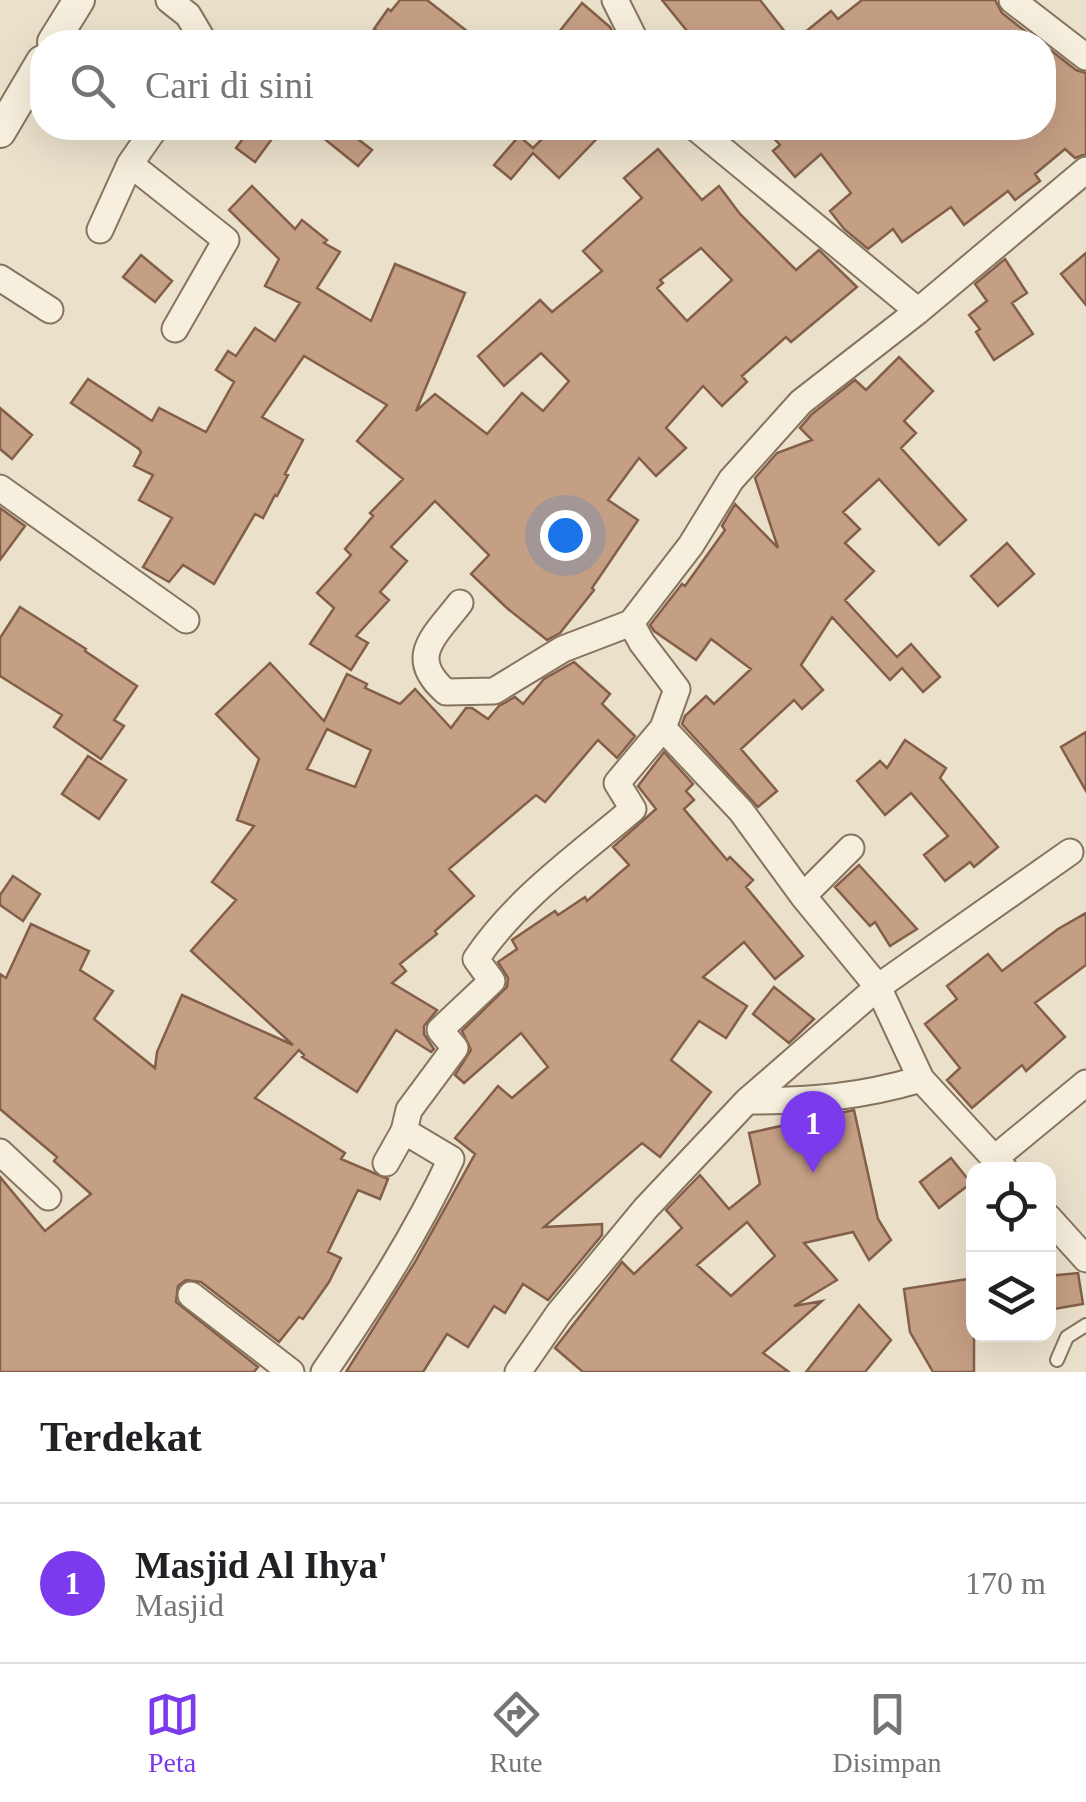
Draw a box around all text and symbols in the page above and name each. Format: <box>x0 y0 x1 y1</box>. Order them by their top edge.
search box <box>30 30 1056 140</box>
icon: search <box>65 58 120 113</box>
text: Cari di sini <box>145 64 314 106</box>
your location <box>540 510 591 561</box>
pin: 1 <box>780 1090 846 1173</box>
map controls <box>966 1162 1056 1342</box>
button: locate <box>966 1162 1056 1252</box>
button: layers <box>966 1252 1056 1342</box>
text: Terdekat <box>40 1414 202 1460</box>
text: Masjid Al Ihya' <box>135 1544 388 1586</box>
text: 1 <box>65 1565 81 1601</box>
text: 170 m <box>965 1565 1046 1601</box>
text: Masjid <box>135 1587 224 1623</box>
tab: Peta <box>145 1687 200 1779</box>
tab: Rute <box>489 1687 544 1779</box>
tab: Disimpan <box>833 1687 941 1779</box>

